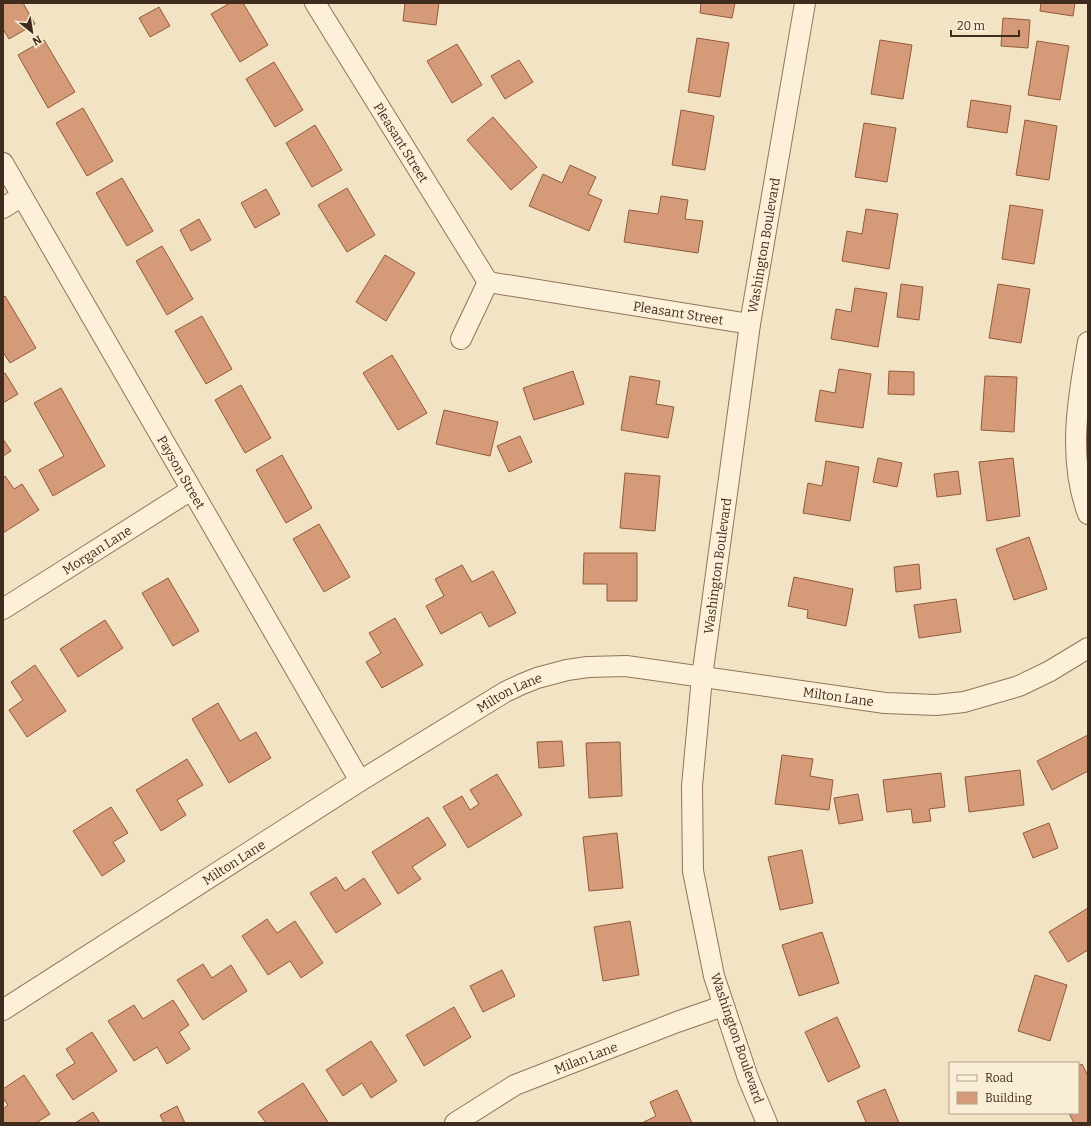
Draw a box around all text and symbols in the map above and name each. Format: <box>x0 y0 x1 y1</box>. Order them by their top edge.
north arrow <box>12 12 52 52</box>
scale bar <box>951 12 1019 38</box>
text: 20 m <box>957 19 986 33</box>
text: N <box>29 32 44 48</box>
street label: Pleasant Street <box>371 100 432 185</box>
street label: Washington Boulevard <box>745 176 783 314</box>
street label: Pleasant Street <box>632 298 725 327</box>
street label: Payson Street <box>155 433 209 512</box>
street label: Washington Boulevard <box>700 497 734 635</box>
street label: Morgan Lane <box>59 522 134 577</box>
street label: Milton Lane <box>474 670 543 715</box>
street label: Milton Lane <box>802 684 875 709</box>
street label: Milton Lane <box>199 836 268 888</box>
street label: Washington Boulevard <box>708 971 766 1105</box>
street label: Milan Lane <box>552 1038 620 1077</box>
legend <box>949 1062 1079 1114</box>
text: Road <box>985 1071 1013 1085</box>
text: Building <box>985 1091 1032 1105</box>

